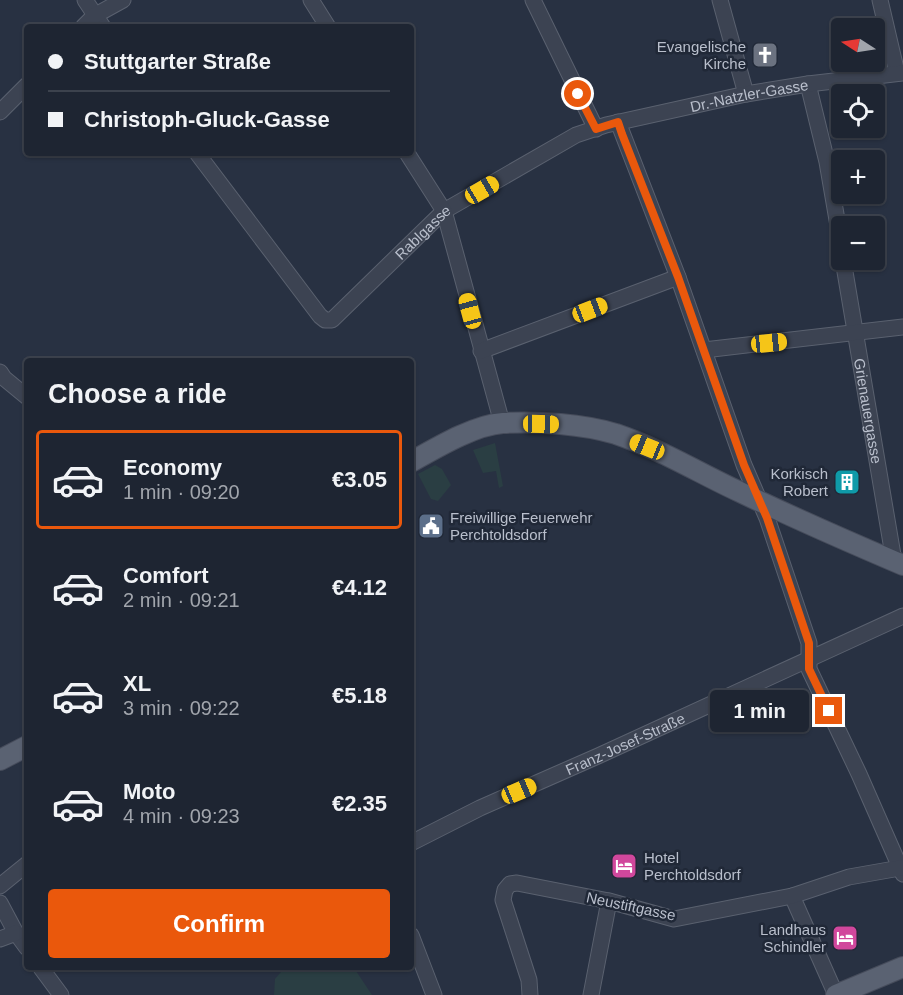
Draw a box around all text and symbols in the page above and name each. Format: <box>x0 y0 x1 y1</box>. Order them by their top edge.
north arrow <box>831 18 885 72</box>
map controls <box>831 18 885 270</box>
place label: Evangelische Kirche <box>657 38 746 72</box>
church icon: Evangelische Kirche <box>750 40 780 70</box>
text: Stuttgarter Straße <box>84 49 271 74</box>
street label: Dr.-Natzler-Gasse <box>688 76 809 115</box>
route start <box>564 80 591 107</box>
button: locate <box>831 84 885 138</box>
text: Christoph-Gluck-Gasse <box>84 107 330 132</box>
button: + <box>831 150 885 204</box>
car <box>462 173 502 207</box>
street label: Rablgasse <box>391 201 453 263</box>
button: − <box>831 216 885 270</box>
car <box>457 291 483 331</box>
car <box>570 295 610 325</box>
car <box>750 332 788 354</box>
street label: Grienauergasse <box>851 357 886 465</box>
text: Choose a ride <box>48 379 227 409</box>
car <box>523 415 559 433</box>
car <box>627 432 667 462</box>
icon: car <box>51 453 105 507</box>
text: Economy <box>123 455 222 480</box>
place label: Korkisch Robert <box>770 465 829 499</box>
text: €3.05 <box>332 467 387 492</box>
building icon: Korkisch Robert <box>832 467 862 497</box>
text: 1 min · 09:20 <box>123 481 240 503</box>
place label: Freiwillige Feuerwehr Perchtoldsdorf <box>450 509 593 543</box>
public building icon: Freiwillige Feuerwehr Perchtoldsdorf <box>416 511 446 541</box>
icon: car <box>51 561 105 615</box>
text: Comfort <box>123 563 209 588</box>
text: €4.12 <box>332 575 387 600</box>
text: 2 min · 09:21 <box>123 589 240 611</box>
icon: car <box>51 669 105 723</box>
text: XL <box>123 671 151 696</box>
text: €5.18 <box>332 683 387 708</box>
callout: 1 min <box>709 690 808 732</box>
text: 3 min · 09:22 <box>123 697 240 719</box>
route end <box>815 697 842 724</box>
text: 1 min <box>733 700 786 722</box>
street label: Franz-Josef-Straße <box>563 709 687 778</box>
car <box>499 776 539 806</box>
icon: car <box>51 777 105 831</box>
text: Moto <box>123 779 176 804</box>
text: €2.35 <box>332 791 387 816</box>
text: 4 min · 09:23 <box>123 805 240 827</box>
place label: Hotel Perchtoldsdorf <box>644 849 742 883</box>
hotel icon: Hotel Perchtoldsdorf <box>609 851 639 881</box>
street label: Neustiftgasse <box>585 888 677 924</box>
button: Confirm <box>48 889 390 958</box>
place label: Landhaus Schindler <box>760 921 826 955</box>
hotel icon: Landhaus Schindler <box>830 923 860 953</box>

